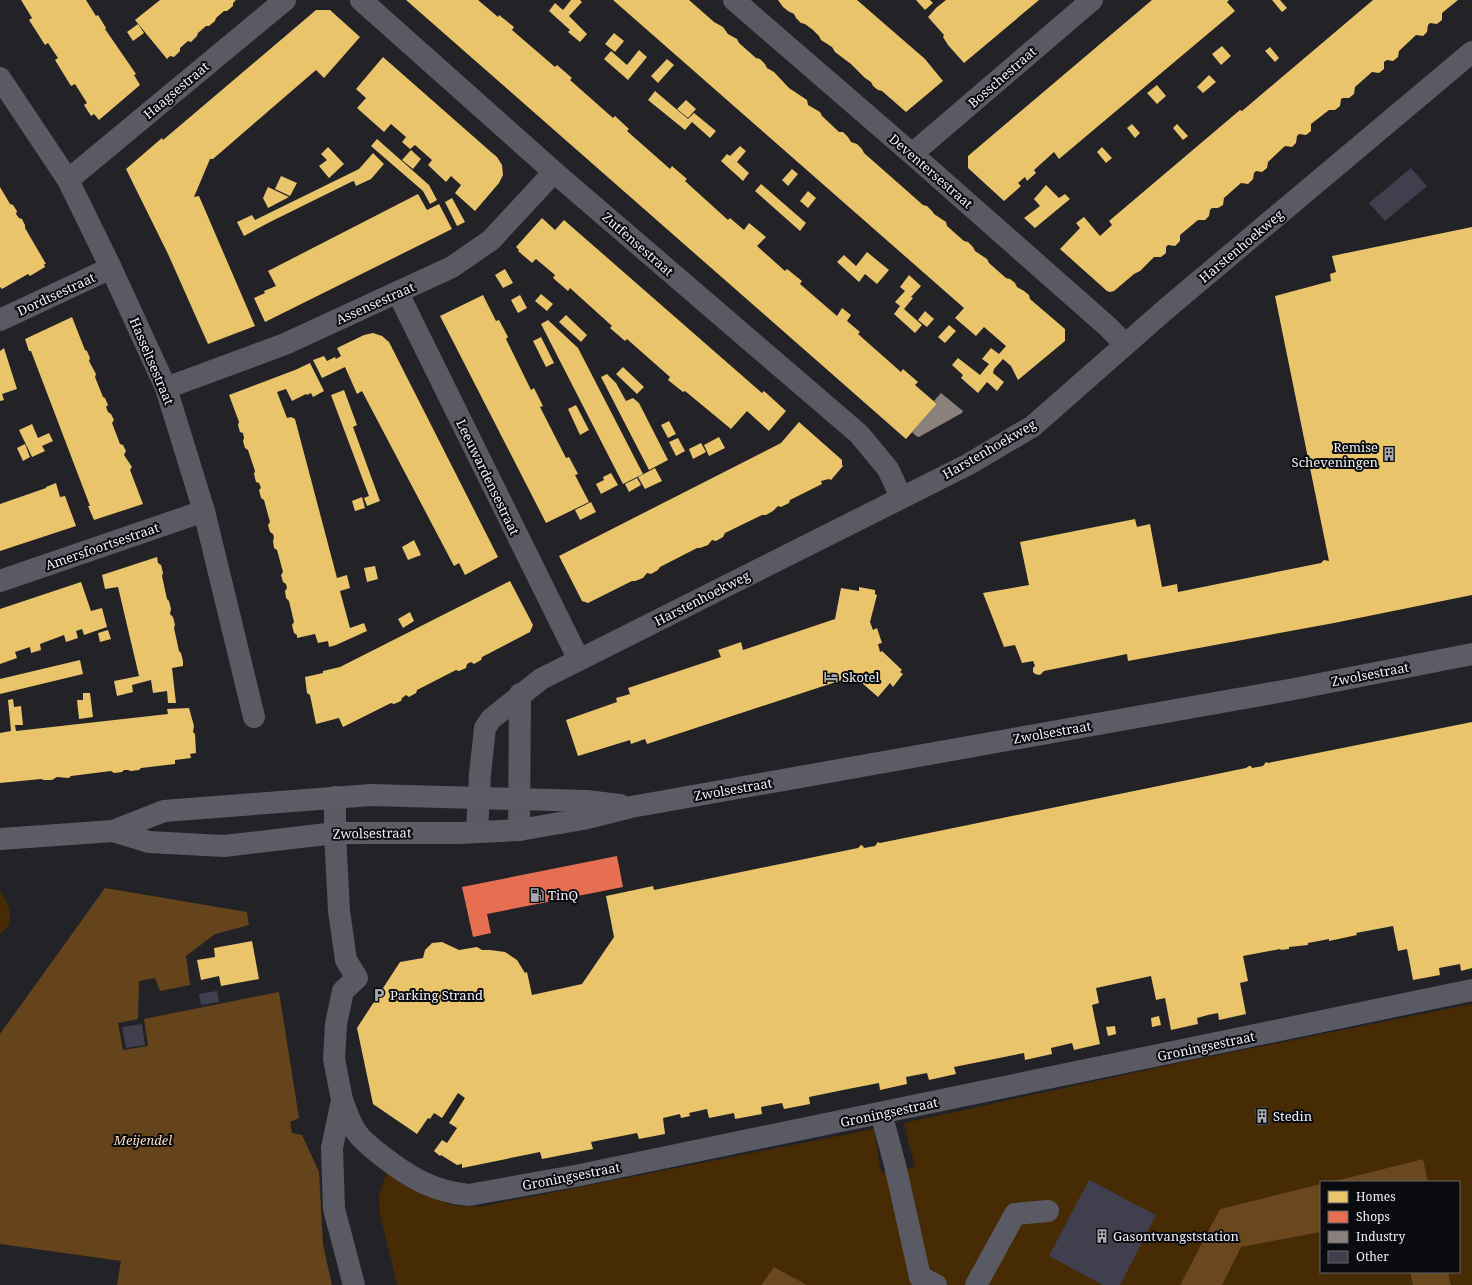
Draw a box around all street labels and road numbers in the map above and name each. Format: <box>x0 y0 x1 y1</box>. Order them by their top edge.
street label: Bosschestraat <box>964 42 1040 112</box>
street label: Haagsestraat <box>139 57 213 123</box>
street label: Deventersestraat <box>885 130 977 213</box>
street label: Harstenhoekweg <box>1195 205 1287 287</box>
street label: Zutfensestraat <box>599 208 678 280</box>
street label: Dordtsestraat <box>14 268 98 320</box>
street label: Assensestraat <box>333 277 418 328</box>
street label: Hasseltsestraat <box>125 315 179 408</box>
street label: Harstenhoekweg <box>939 415 1039 483</box>
street label: Leeuwardensestraat <box>452 416 524 538</box>
street label: Amersfoortsestraat <box>43 518 162 574</box>
street label: Harstenhoekweg <box>651 566 753 630</box>
street label: Zwolsestraat <box>1330 658 1411 690</box>
street label: Zwolsestraat <box>1012 716 1093 748</box>
street label: Zwolsestraat <box>693 773 774 805</box>
street label: Zwolsestraat <box>332 823 412 843</box>
street label: Groningsestraat <box>1156 1027 1257 1065</box>
street label: Groningsestraat <box>839 1093 940 1131</box>
street label: Groningsestraat <box>521 1158 622 1194</box>

